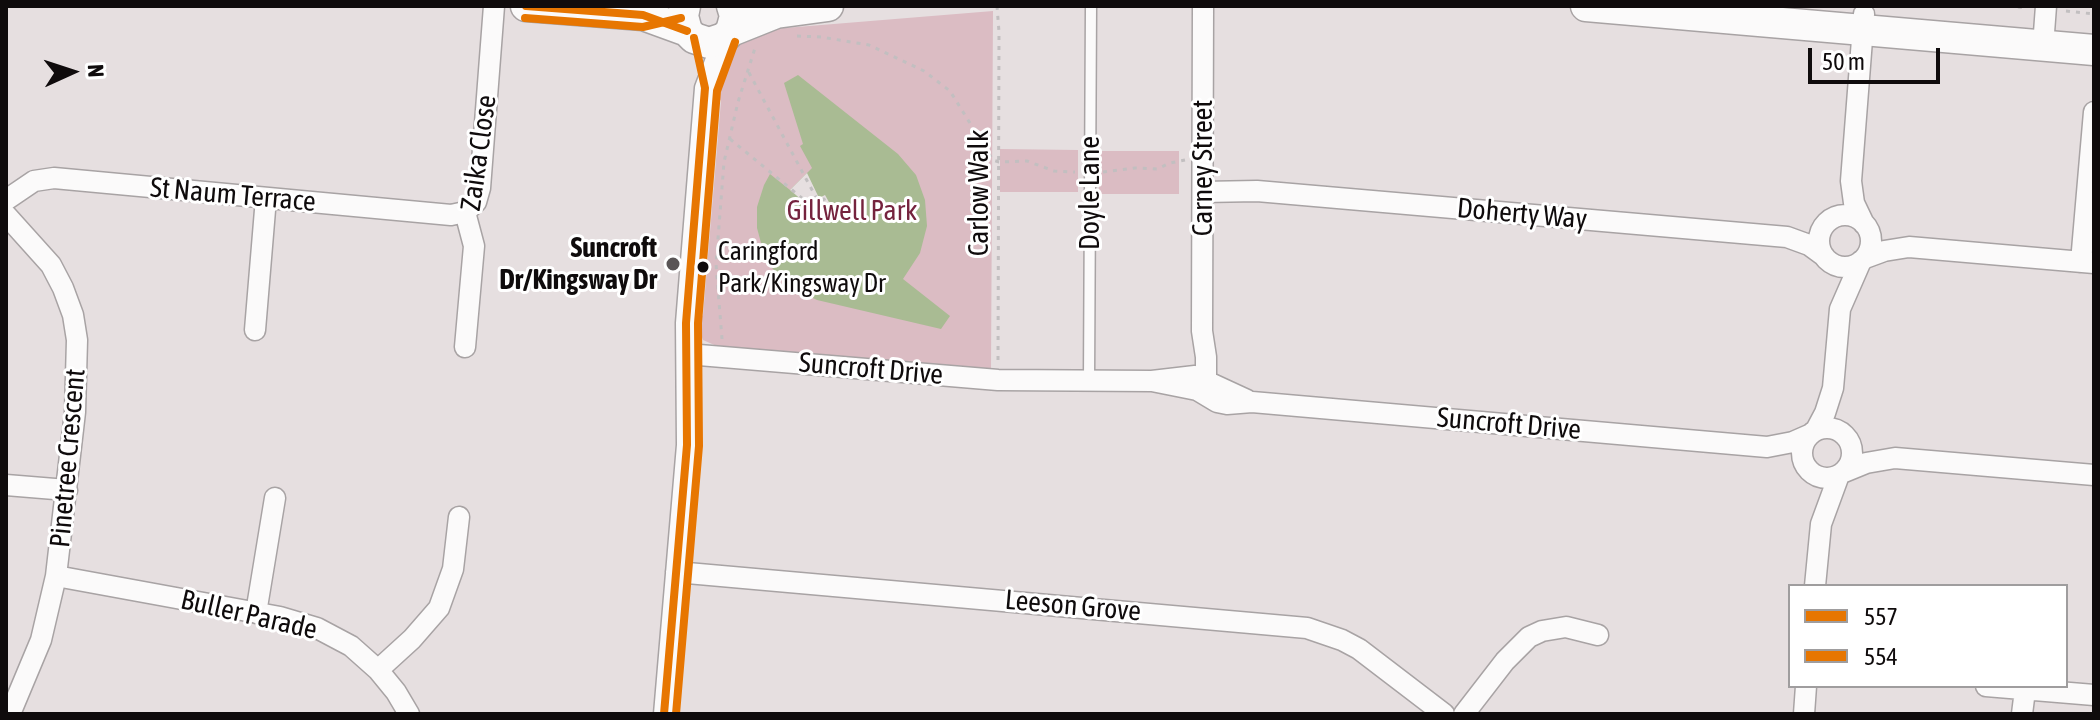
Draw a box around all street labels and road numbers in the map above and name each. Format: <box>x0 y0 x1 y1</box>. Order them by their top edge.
street label: Zaika Close <box>454 93 504 213</box>
street label: Carney Street <box>1186 100 1220 236</box>
street label: Carlow Walk <box>962 130 996 256</box>
street label: Doyle Lane <box>1073 136 1107 250</box>
street label: St Naum Terrace <box>149 171 317 219</box>
street label: Doherty Way <box>1456 192 1588 236</box>
street label: Suncroft Drive <box>798 346 944 392</box>
street label: Pinetree Crescent <box>43 367 93 549</box>
street label: Suncroft Drive <box>1436 401 1582 447</box>
street label: Buller Parade <box>177 583 321 647</box>
street label: Leeson Grove <box>1004 583 1142 629</box>

